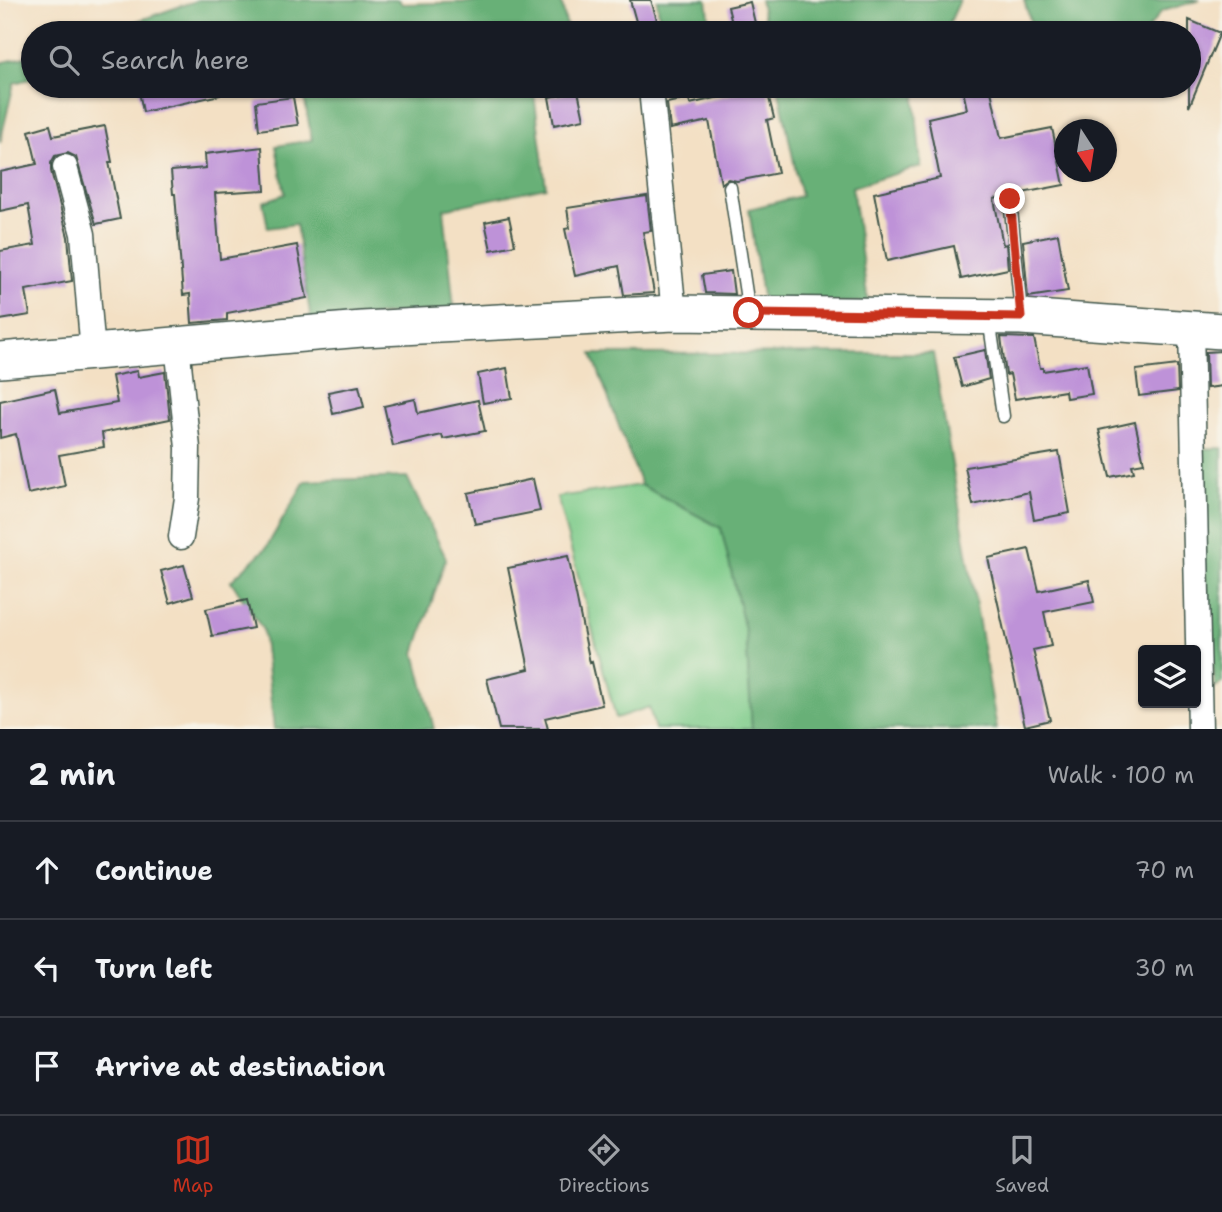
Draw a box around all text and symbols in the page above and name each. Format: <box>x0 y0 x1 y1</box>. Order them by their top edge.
search box <box>21 21 1201 98</box>
icon: search <box>45 41 83 79</box>
text: Search here <box>101 42 250 77</box>
north arrow <box>1054 119 1117 182</box>
route end <box>994 183 1025 214</box>
route start <box>733 297 764 328</box>
map controls <box>1138 645 1201 708</box>
button: layers <box>1138 645 1201 708</box>
text: 2 min <box>28 754 115 795</box>
text: Walk · 100 m <box>1048 760 1194 790</box>
icon: ahead <box>28 851 66 889</box>
text: Continue <box>95 853 213 888</box>
text: 70 m <box>1135 855 1194 885</box>
icon: left <box>28 949 66 987</box>
text: Turn left <box>95 951 212 986</box>
text: 30 m <box>1135 953 1194 983</box>
icon: arrive <box>28 1047 66 1085</box>
text: Arrive at destination <box>95 1049 385 1084</box>
tab: Map <box>173 1131 213 1198</box>
tab: Directions <box>559 1131 650 1198</box>
tab: Saved <box>995 1131 1049 1198</box>

